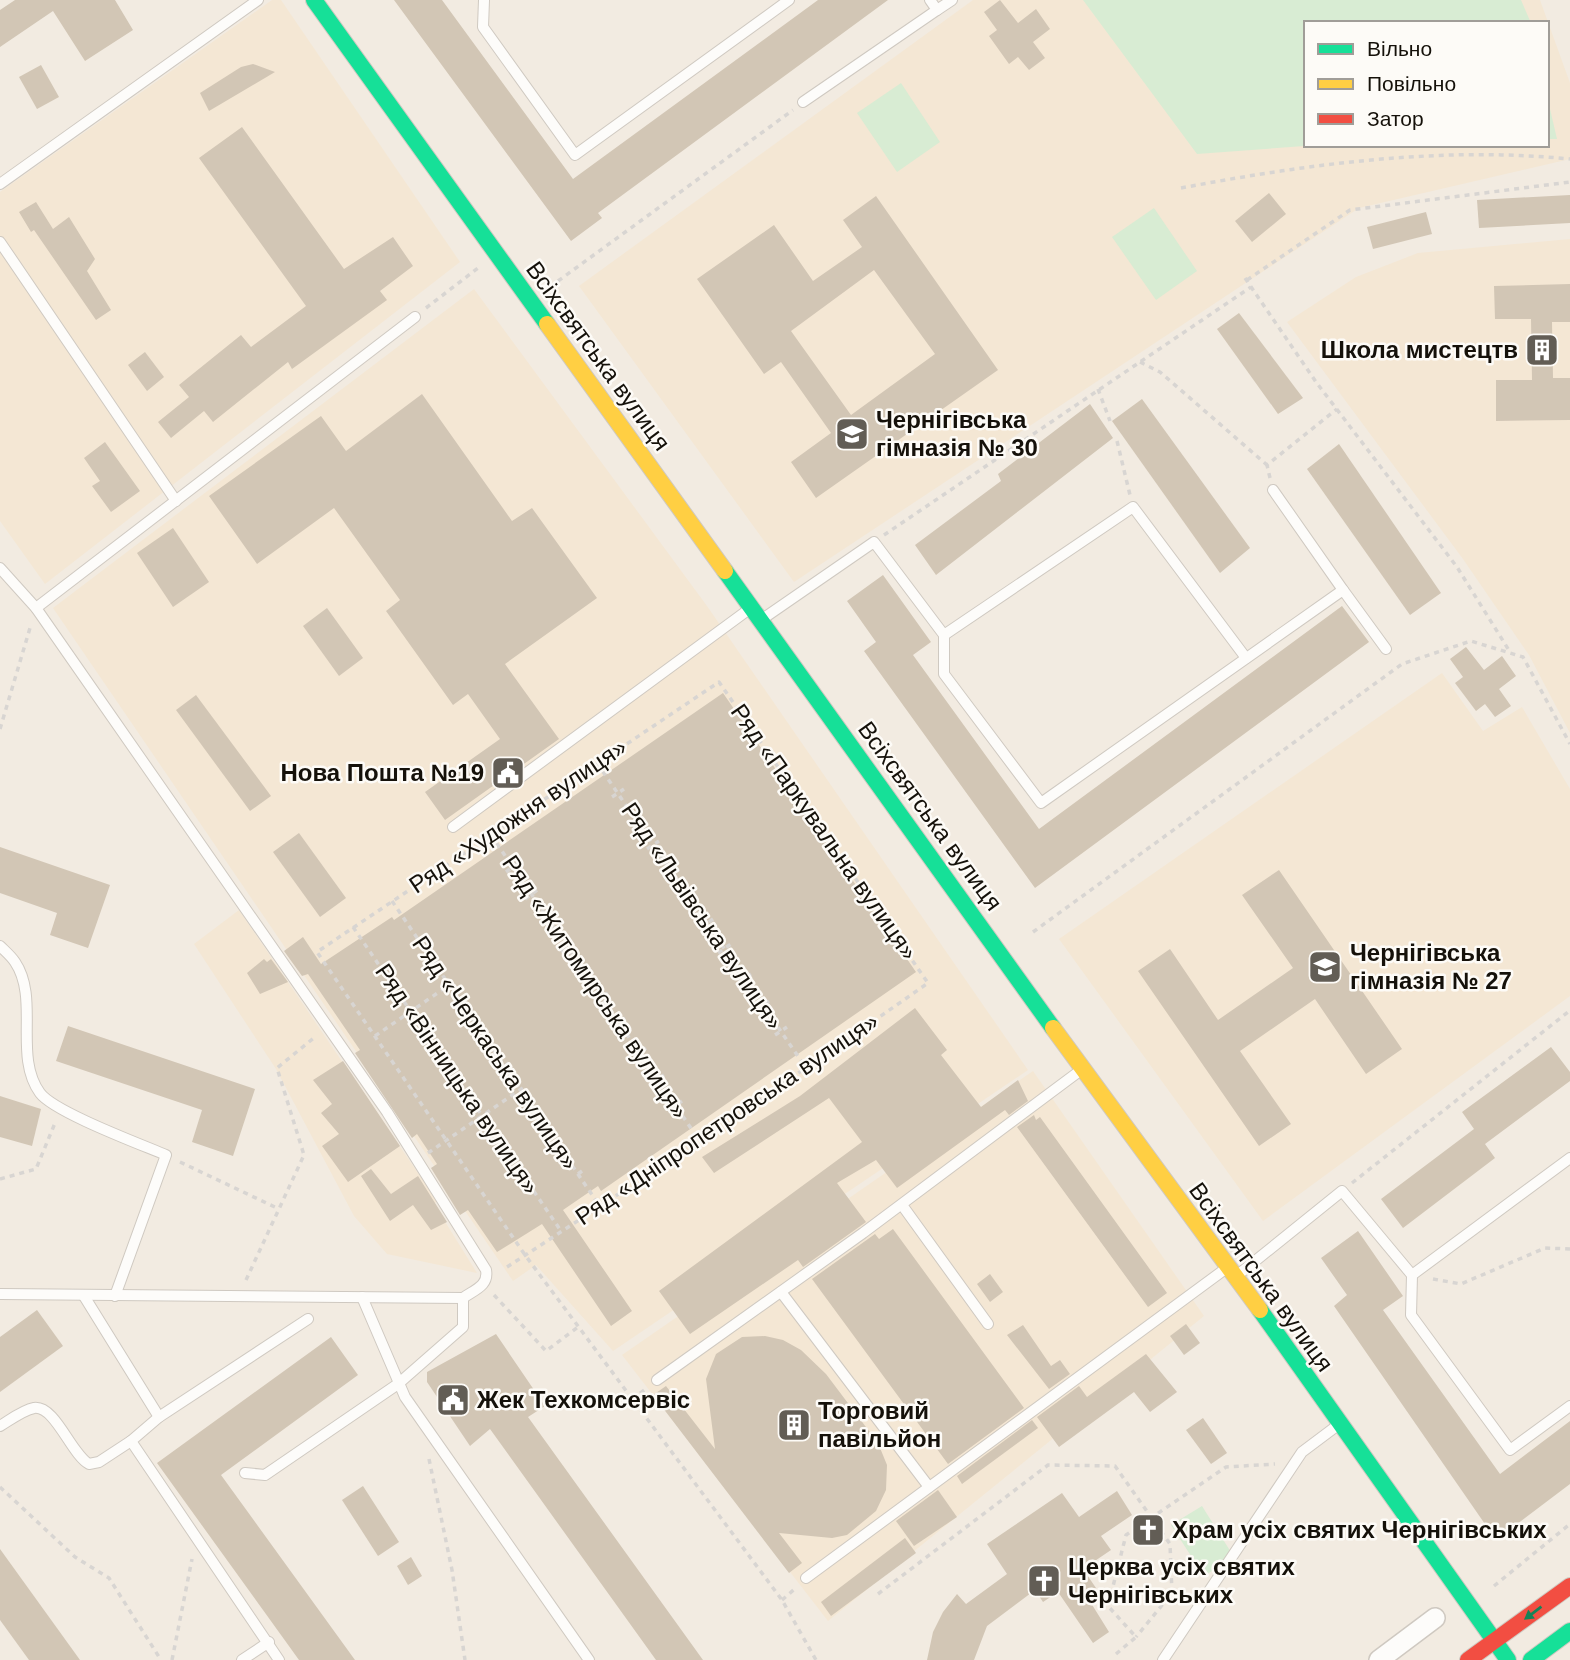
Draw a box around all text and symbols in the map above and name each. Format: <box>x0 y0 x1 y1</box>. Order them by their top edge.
legend <box>1304 21 1549 147</box>
text: Вільно <box>1367 37 1432 60</box>
text: Повільно <box>1367 72 1456 95</box>
text: Затор <box>1367 107 1424 130</box>
street label: Всіхсвятська вулиця <box>521 256 676 455</box>
building icon: Школа мистецтв <box>1523 331 1561 369</box>
place label: Школа мистецтв <box>1321 336 1518 363</box>
place label: Чернігівська гімназія № 30 <box>876 406 1038 461</box>
school or university icon: Чернігівська гімназія № 30 <box>833 415 871 453</box>
street label: Ряд «Паркувальна вулиця» <box>726 699 923 965</box>
street label: Всіхсвятська вулиця <box>853 716 1008 915</box>
street label: Ряд «Художня вулиця» <box>404 733 631 898</box>
public building icon: Нова Пошта №19 <box>489 754 527 792</box>
place label: Нова Пошта №19 <box>280 759 484 786</box>
street label: Ряд «Львівська вулиця» <box>616 797 788 1034</box>
street label: Ряд «Житомирська вулиця» <box>497 850 694 1124</box>
street label: Ряд «Черкаська вулиця» <box>407 931 584 1175</box>
place label: Чернігівська гімназія № 27 <box>1350 939 1512 994</box>
school or university icon: Чернігівська гімназія № 27 <box>1306 948 1344 986</box>
street label: Ряд «Вінницька вулиця» <box>370 958 545 1199</box>
street label: Ряд «Дніпропетровська вулиця» <box>570 1007 883 1230</box>
street label: Всіхсвятська вулиця <box>1184 1177 1339 1376</box>
public building icon: Жек Техкомсервіс <box>434 1381 472 1419</box>
place label: Жек Техкомсервіс <box>476 1386 690 1413</box>
place label: Торговий павільйон <box>818 1397 941 1452</box>
building icon: Торговий павільйон <box>775 1406 813 1444</box>
church icon: Храм усіх святих Чернігівських <box>1129 1511 1167 1549</box>
place label: Храм усіх святих Чернігівських <box>1172 1516 1547 1543</box>
place label: Церква усіх святих Чернігівських <box>1068 1553 1295 1608</box>
church icon: Церква усіх святих Чернігівських <box>1025 1562 1063 1600</box>
one-way arrow <box>1524 1606 1542 1621</box>

